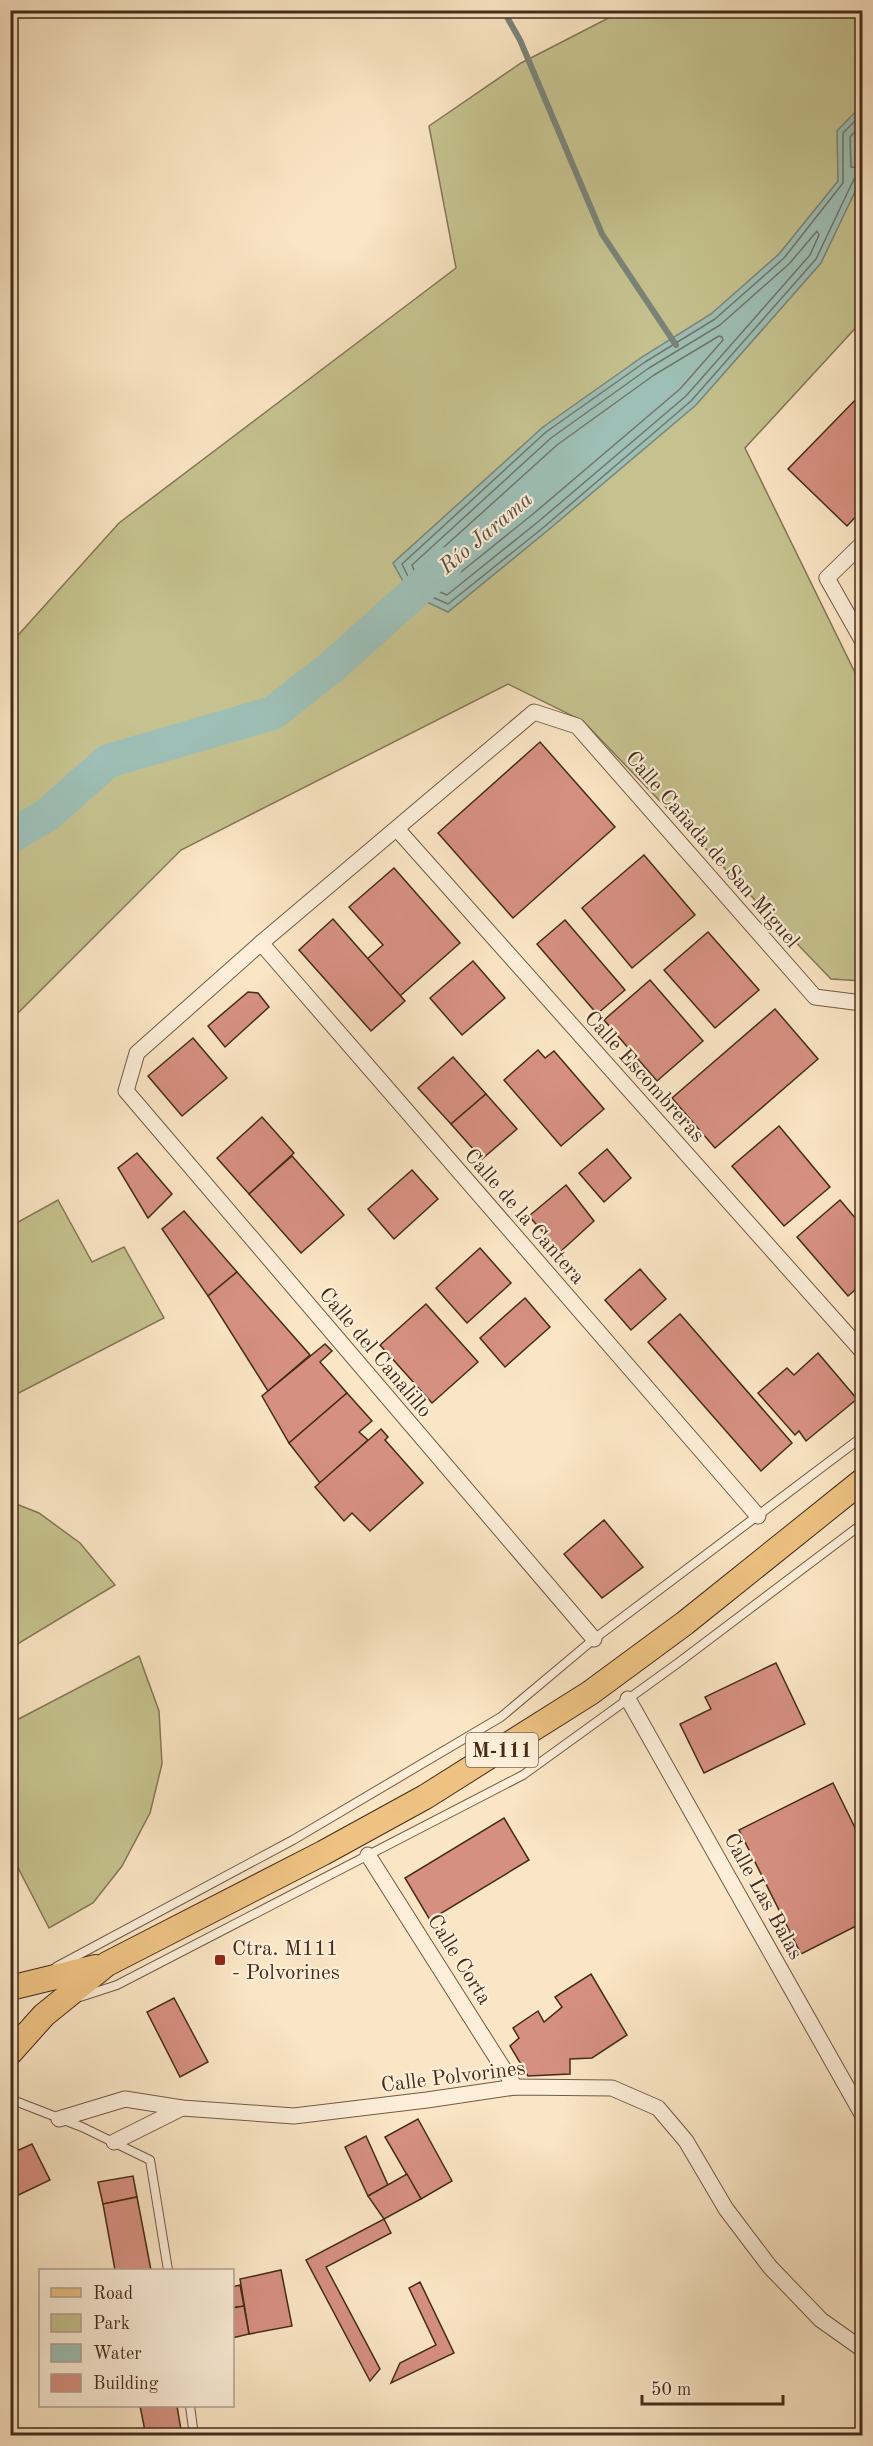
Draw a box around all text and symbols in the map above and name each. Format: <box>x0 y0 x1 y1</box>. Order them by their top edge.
water label: Río Jarama <box>435 488 537 579</box>
street label: Calle Cañada de San Miguel <box>621 748 803 953</box>
street label: Calle Escombreras <box>580 1007 708 1147</box>
street label: Calle de la Cantera <box>460 1145 588 1289</box>
street label: Calle del Canalillo <box>315 1284 435 1422</box>
road number: M-111 <box>466 1733 538 1767</box>
street label: Calle Las Balas <box>719 1830 806 1963</box>
street label: Calle Corta <box>423 1911 495 2009</box>
place label: Ctra. M111 - Polvorines <box>232 1939 340 1984</box>
marker: Ctra. M111 - Polvorines <box>213 1953 227 1967</box>
street label: Calle Polvorines <box>380 2058 527 2097</box>
legend <box>39 2269 234 2407</box>
text: Road <box>93 2285 133 2303</box>
text: Park <box>93 2315 130 2333</box>
text: Water <box>93 2345 142 2363</box>
scale bar <box>642 2368 783 2406</box>
text: Building <box>93 2375 159 2393</box>
text: 50 m <box>651 2381 691 2399</box>

